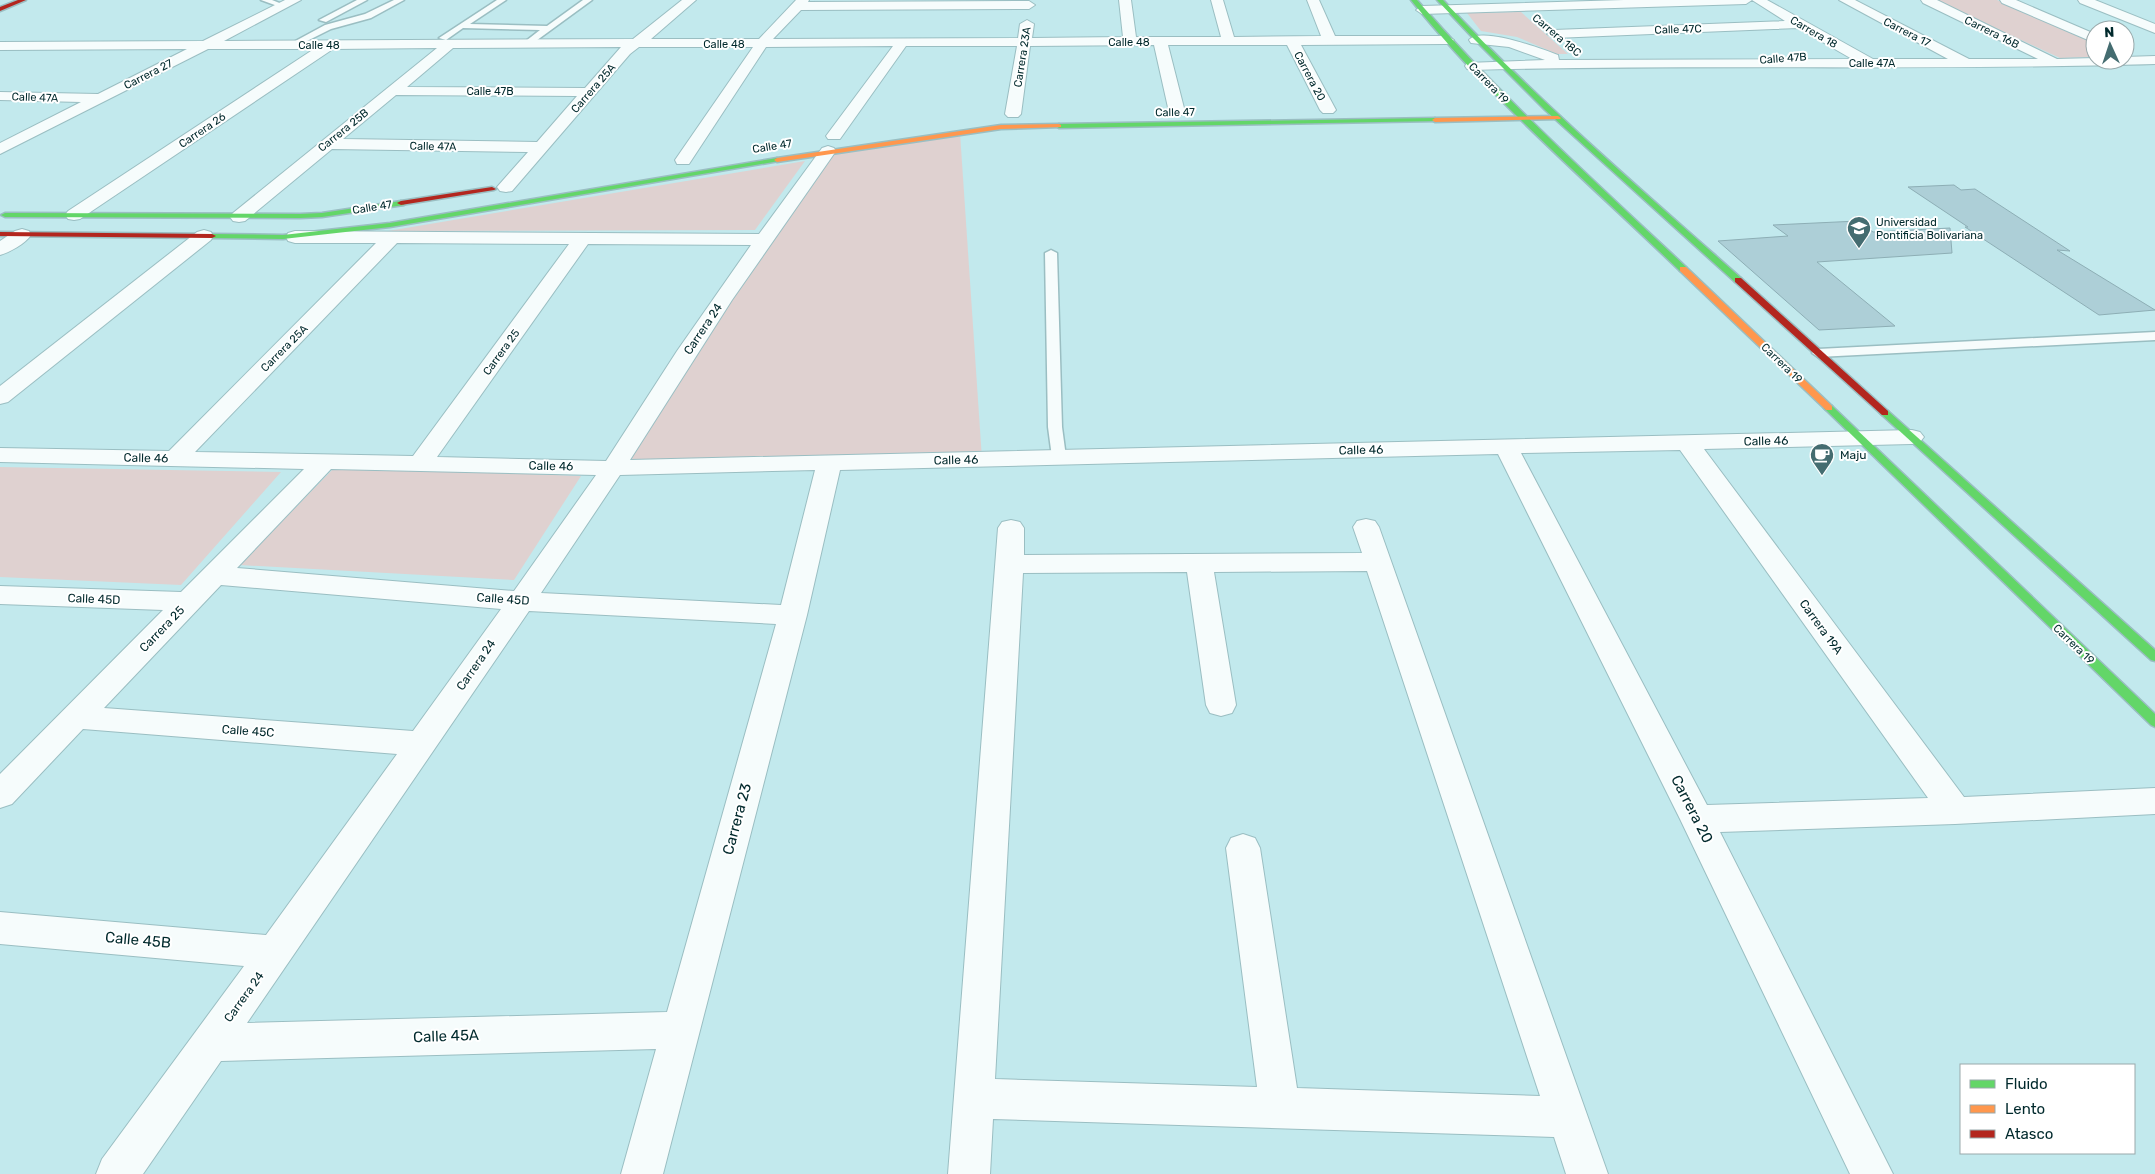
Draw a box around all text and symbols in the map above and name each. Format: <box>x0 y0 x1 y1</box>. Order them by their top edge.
street label: Carrera 18C <box>1530 11 1584 60</box>
street label: Carrera 18 <box>1788 14 1840 51</box>
street label: Carrera 16B <box>1962 14 2021 51</box>
street label: Carrera 17 <box>1881 15 1933 50</box>
north arrow <box>2085 20 2135 70</box>
street label: Calle 47C <box>1654 22 1702 37</box>
text: N <box>2104 24 2115 41</box>
street label: Carrera 23A <box>1011 25 1034 88</box>
street label: Calle 48 <box>1108 36 1150 49</box>
street label: Calle 48 <box>703 38 745 51</box>
street label: Calle 48 <box>298 39 340 52</box>
street label: Carrera 20 <box>1291 49 1328 103</box>
street label: Calle 47B <box>1759 50 1807 67</box>
street label: Carrera 27 <box>122 57 175 92</box>
street label: Calle 47A <box>1849 57 1896 70</box>
street label: Carrera 19 <box>1466 60 1511 107</box>
street label: Carrera 25A <box>568 61 619 116</box>
street label: Calle 47B <box>466 85 514 98</box>
street label: Calle 47A <box>11 90 59 105</box>
street label: Carrera 25B <box>316 106 371 155</box>
street label: Calle 47 <box>1155 106 1195 119</box>
street label: Carrera 26 <box>176 110 228 151</box>
street label: Calle 47 <box>751 137 793 156</box>
street label: Calle 47A <box>410 140 457 153</box>
street label: Calle 47 <box>351 198 393 217</box>
school or university icon: Universidad Pontificia Bolivariana <box>1846 215 1872 249</box>
place label: Universidad Pontificia Bolivariana <box>1876 216 1983 242</box>
street label: Carrera 24 <box>681 300 726 357</box>
street label: Carrera 25A <box>258 322 311 375</box>
street label: Carrera 25 <box>480 326 523 378</box>
street label: Carrera 19 <box>1758 341 1805 386</box>
street label: Calle 46 <box>1743 434 1789 448</box>
cafe icon: Maju <box>1809 442 1835 476</box>
street label: Calle 46 <box>1338 443 1384 457</box>
place label: Maju <box>1840 448 1867 462</box>
street label: Calle 46 <box>123 451 169 465</box>
street label: Calle 46 <box>933 453 979 467</box>
street label: Calle 46 <box>528 459 574 473</box>
street label: Calle 45D <box>476 590 530 608</box>
street label: Calle 45D <box>67 591 121 607</box>
street label: Carrera 19A <box>1796 597 1846 657</box>
street label: Carrera 25 <box>137 603 187 655</box>
street label: Carrera 19 <box>2050 622 2097 667</box>
street label: Carrera 24 <box>453 636 499 693</box>
street label: Calle 45C <box>221 722 275 740</box>
street label: Carrera 20 <box>1667 772 1717 846</box>
street label: Carrera 23 <box>719 781 755 857</box>
street label: Calle 45B <box>104 928 172 952</box>
street label: Carrera 24 <box>221 969 267 1025</box>
street label: Calle 45A <box>413 1026 479 1046</box>
legend <box>1960 1064 2135 1154</box>
text: Fluido <box>2005 1075 2048 1093</box>
text: Lento <box>2005 1100 2045 1118</box>
text: Atasco <box>2005 1125 2053 1143</box>

